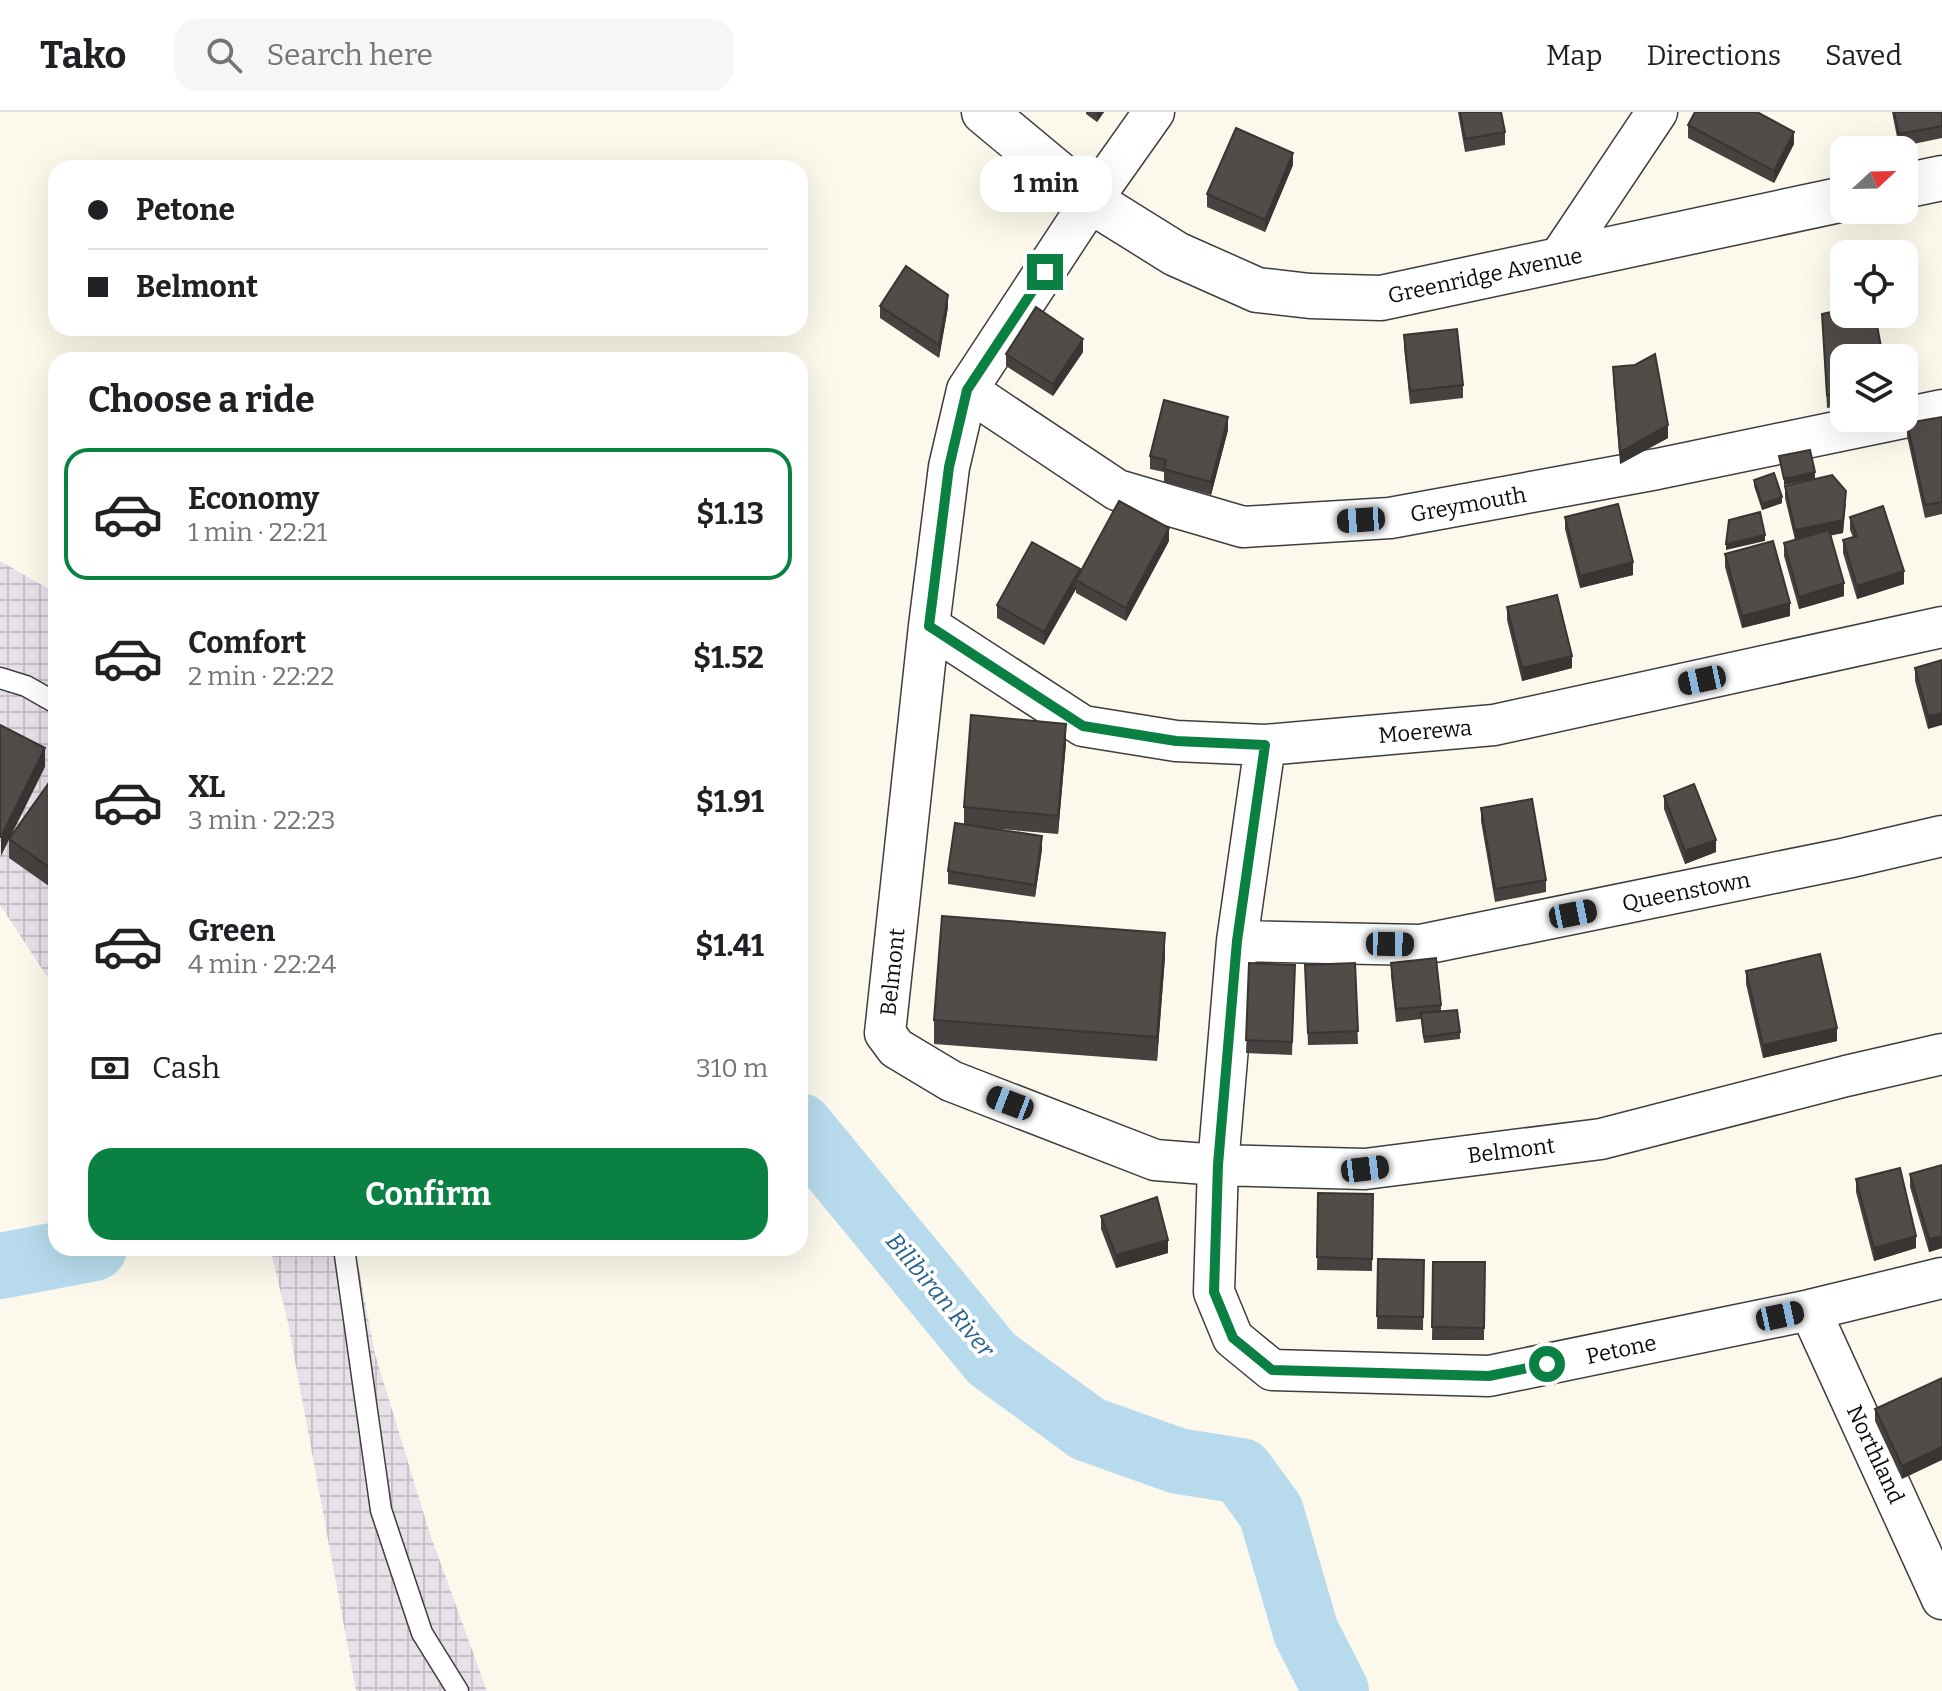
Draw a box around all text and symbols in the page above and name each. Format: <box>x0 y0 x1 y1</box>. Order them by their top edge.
search box <box>174 19 734 91</box>
text: Tako <box>40 32 126 78</box>
icon: search <box>202 33 246 77</box>
text: Search here <box>266 37 433 73</box>
text: Map <box>1546 39 1602 72</box>
text: Directions <box>1646 39 1781 72</box>
text: Saved <box>1825 39 1902 72</box>
north arrow <box>1830 136 1918 224</box>
map controls <box>1830 136 1918 432</box>
callout: 1 min <box>979 156 1111 212</box>
text: 1 min <box>1013 168 1079 199</box>
text: Petone <box>136 192 235 228</box>
button: locate <box>1830 240 1918 328</box>
street label: Greenridge Avenue <box>1385 242 1585 309</box>
route end <box>1027 254 1063 290</box>
text: Belmont <box>136 269 258 305</box>
button: layers <box>1830 344 1918 432</box>
text: Choose a ride <box>88 378 315 422</box>
icon: car <box>92 478 164 550</box>
text: Economy <box>188 481 319 517</box>
street label: Greymouth <box>1408 481 1528 528</box>
text: $1.13 <box>696 496 764 532</box>
car <box>1336 506 1386 534</box>
text: 1 min · 22:21 <box>188 517 327 548</box>
icon: car <box>92 622 164 694</box>
text: Comfort <box>188 625 306 661</box>
text: $1.52 <box>693 640 764 676</box>
text: 2 min · 22:22 <box>188 661 334 692</box>
car <box>1676 663 1728 697</box>
street label: Moerewa <box>1377 714 1473 749</box>
icon: car <box>92 766 164 838</box>
text: XL <box>188 769 225 805</box>
text: $1.91 <box>696 784 764 820</box>
text: 3 min · 22:23 <box>188 805 336 836</box>
street label: Queenstown <box>1620 866 1752 917</box>
car <box>1547 898 1599 930</box>
icon: car <box>92 910 164 982</box>
text: Green <box>188 913 275 949</box>
street label: Belmont <box>874 927 911 1017</box>
text: $1.41 <box>695 928 764 964</box>
car <box>1366 932 1414 956</box>
text: 4 min · 22:24 <box>188 949 336 980</box>
icon: cash <box>88 1046 132 1090</box>
text: Cash <box>152 1050 220 1086</box>
text: 310 m <box>696 1053 768 1084</box>
car <box>983 1083 1037 1123</box>
street label: Belmont <box>1466 1132 1556 1169</box>
button: Confirm <box>88 1148 768 1240</box>
car <box>1340 1154 1390 1184</box>
water label: Bilibiran River <box>880 1227 1001 1364</box>
car <box>1754 1299 1806 1333</box>
street label: Petone <box>1584 1329 1659 1370</box>
route start <box>1529 1346 1565 1382</box>
street label: Northland <box>1841 1401 1910 1508</box>

